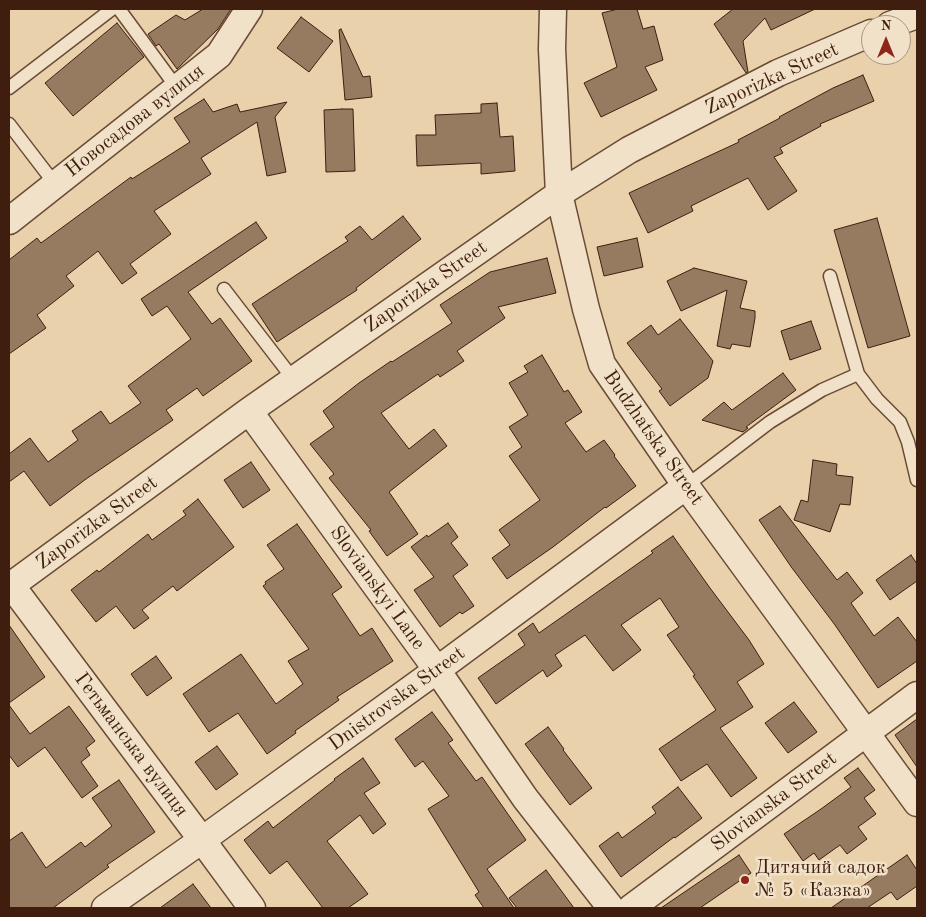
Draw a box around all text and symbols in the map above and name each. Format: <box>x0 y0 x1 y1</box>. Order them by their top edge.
north arrow <box>861 15 911 65</box>
text: N <box>881 19 891 33</box>
street label: Zaporizka Street <box>701 38 843 120</box>
street label: Новосадова вулиця <box>61 59 209 183</box>
street label: Zaporizka Street <box>360 236 492 338</box>
street label: Budzhatska Street <box>598 366 708 510</box>
street label: Zaporizka Street <box>32 471 162 575</box>
street label: Slovianskyi Lane <box>324 521 430 655</box>
street label: Dnistrovska Street <box>324 641 470 757</box>
street label: Гетьманська вулиця <box>69 668 193 822</box>
street label: Slovianska Street <box>706 747 842 857</box>
place label: Дитячий садок № 5 «Казка» <box>755 856 886 903</box>
marker: Дитячий садок № 5 «Казка» <box>739 874 751 886</box>

